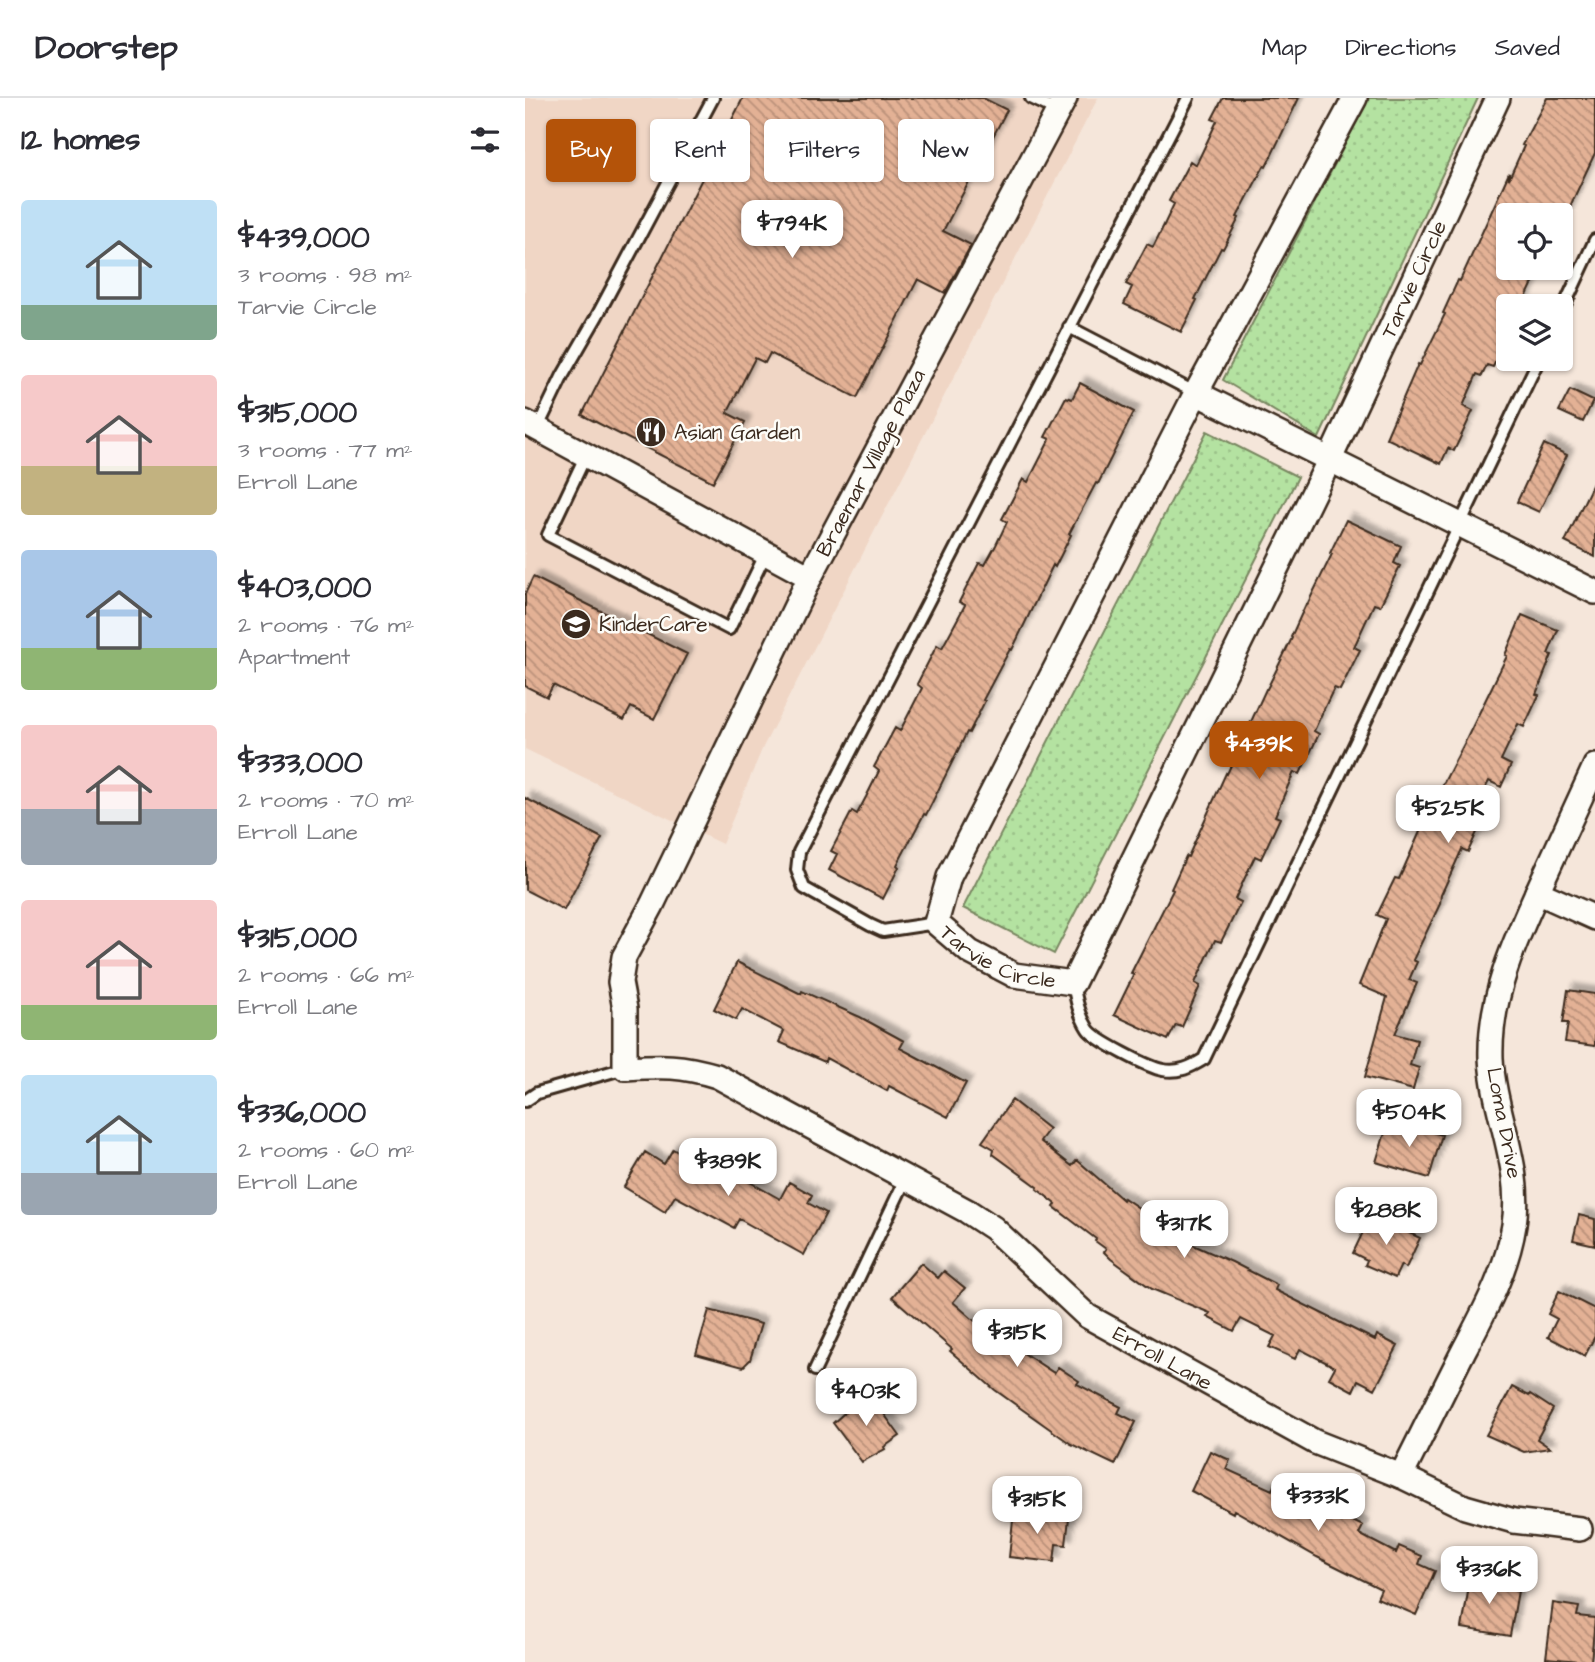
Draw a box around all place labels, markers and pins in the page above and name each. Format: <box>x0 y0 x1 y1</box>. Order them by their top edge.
pin: $794K <box>743 200 841 260</box>
restaurant icon: Asian Garden <box>634 415 668 449</box>
place label: Asian Garden <box>674 418 800 447</box>
school or university icon: KinderCare <box>559 607 593 641</box>
place label: KinderCare <box>599 610 708 639</box>
pin: $439K <box>1210 722 1308 781</box>
pin: $525K <box>1399 786 1497 845</box>
pin: $504K <box>1360 1090 1458 1149</box>
pin: $389K <box>679 1138 777 1198</box>
pin: $288K <box>1337 1188 1435 1247</box>
pin: $317K <box>1135 1200 1233 1260</box>
pin: $315K <box>968 1310 1066 1369</box>
pin: $403K <box>817 1368 915 1428</box>
pin: $333K <box>1269 1474 1367 1533</box>
pin: $315K <box>988 1476 1086 1536</box>
pin: $336K <box>1440 1546 1538 1606</box>

